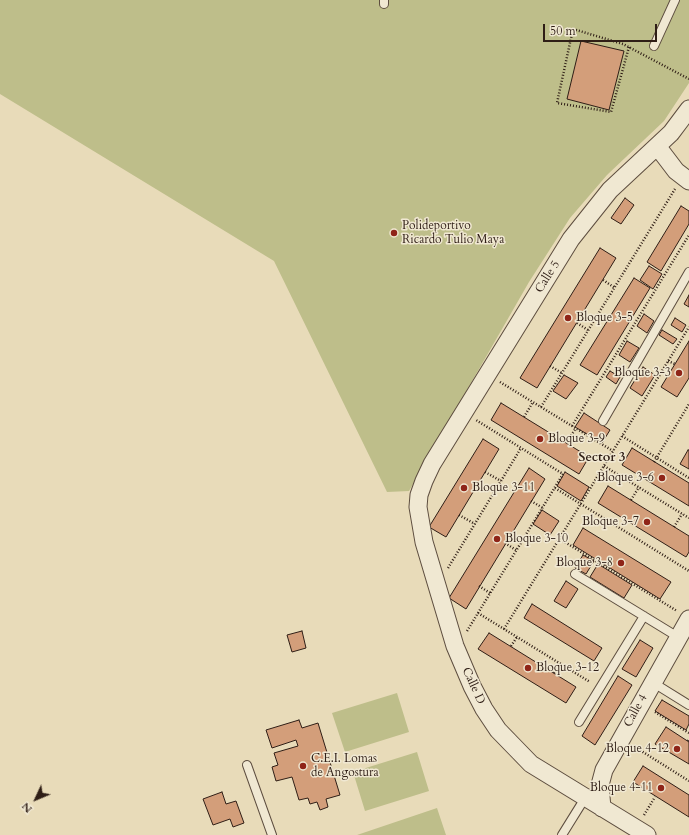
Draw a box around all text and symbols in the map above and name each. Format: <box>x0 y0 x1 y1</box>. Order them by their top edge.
scale bar <box>545 16 659 42</box>
text: 50 m <box>550 23 576 39</box>
place label: Polideportivo Ricardo Tulio Maya <box>402 219 504 247</box>
marker: Polideportivo Ricardo Tulio Maya <box>389 228 399 238</box>
street label: Calle 5 <box>533 258 563 296</box>
place label: Bloque 3-5 <box>576 311 633 325</box>
marker: Bloque 3-5 <box>563 313 573 323</box>
place label: Bloque 3-3 <box>614 366 671 380</box>
marker: Bloque 3-3 <box>674 368 684 378</box>
place label: Bloque 3-9 <box>548 432 605 446</box>
marker: Bloque 3-9 <box>535 434 545 444</box>
district label: Sector 3 <box>578 450 626 466</box>
place label: Bloque 3-6 <box>597 471 654 485</box>
marker: Bloque 3-6 <box>657 473 667 483</box>
place label: Bloque 3-11 <box>472 481 535 495</box>
marker: Bloque 3-11 <box>459 483 469 493</box>
place label: Bloque 3-7 <box>582 515 639 529</box>
marker: Bloque 3-7 <box>642 517 652 527</box>
place label: Bloque 3-10 <box>505 532 568 546</box>
marker: Bloque 3-10 <box>492 534 502 544</box>
place label: Bloque 3-8 <box>556 556 613 570</box>
marker: Bloque 3-8 <box>616 558 626 568</box>
place label: Bloque 3-12 <box>536 661 599 675</box>
marker: Bloque 3-12 <box>523 663 533 673</box>
street label: Calle D <box>458 665 488 707</box>
street label: Calle 4 <box>621 692 651 730</box>
place label: Bloque 4-12 <box>606 742 669 756</box>
marker: Bloque 4-12 <box>672 744 682 754</box>
place label: C.E.I. Lomas de Angostura <box>311 752 379 780</box>
marker: C.E.I. Lomas de Angostura <box>298 761 308 771</box>
north arrow <box>16 779 56 819</box>
place label: Bloque 4-11 <box>590 781 653 795</box>
marker: Bloque 4-11 <box>656 783 666 793</box>
text: N <box>18 799 36 816</box>

